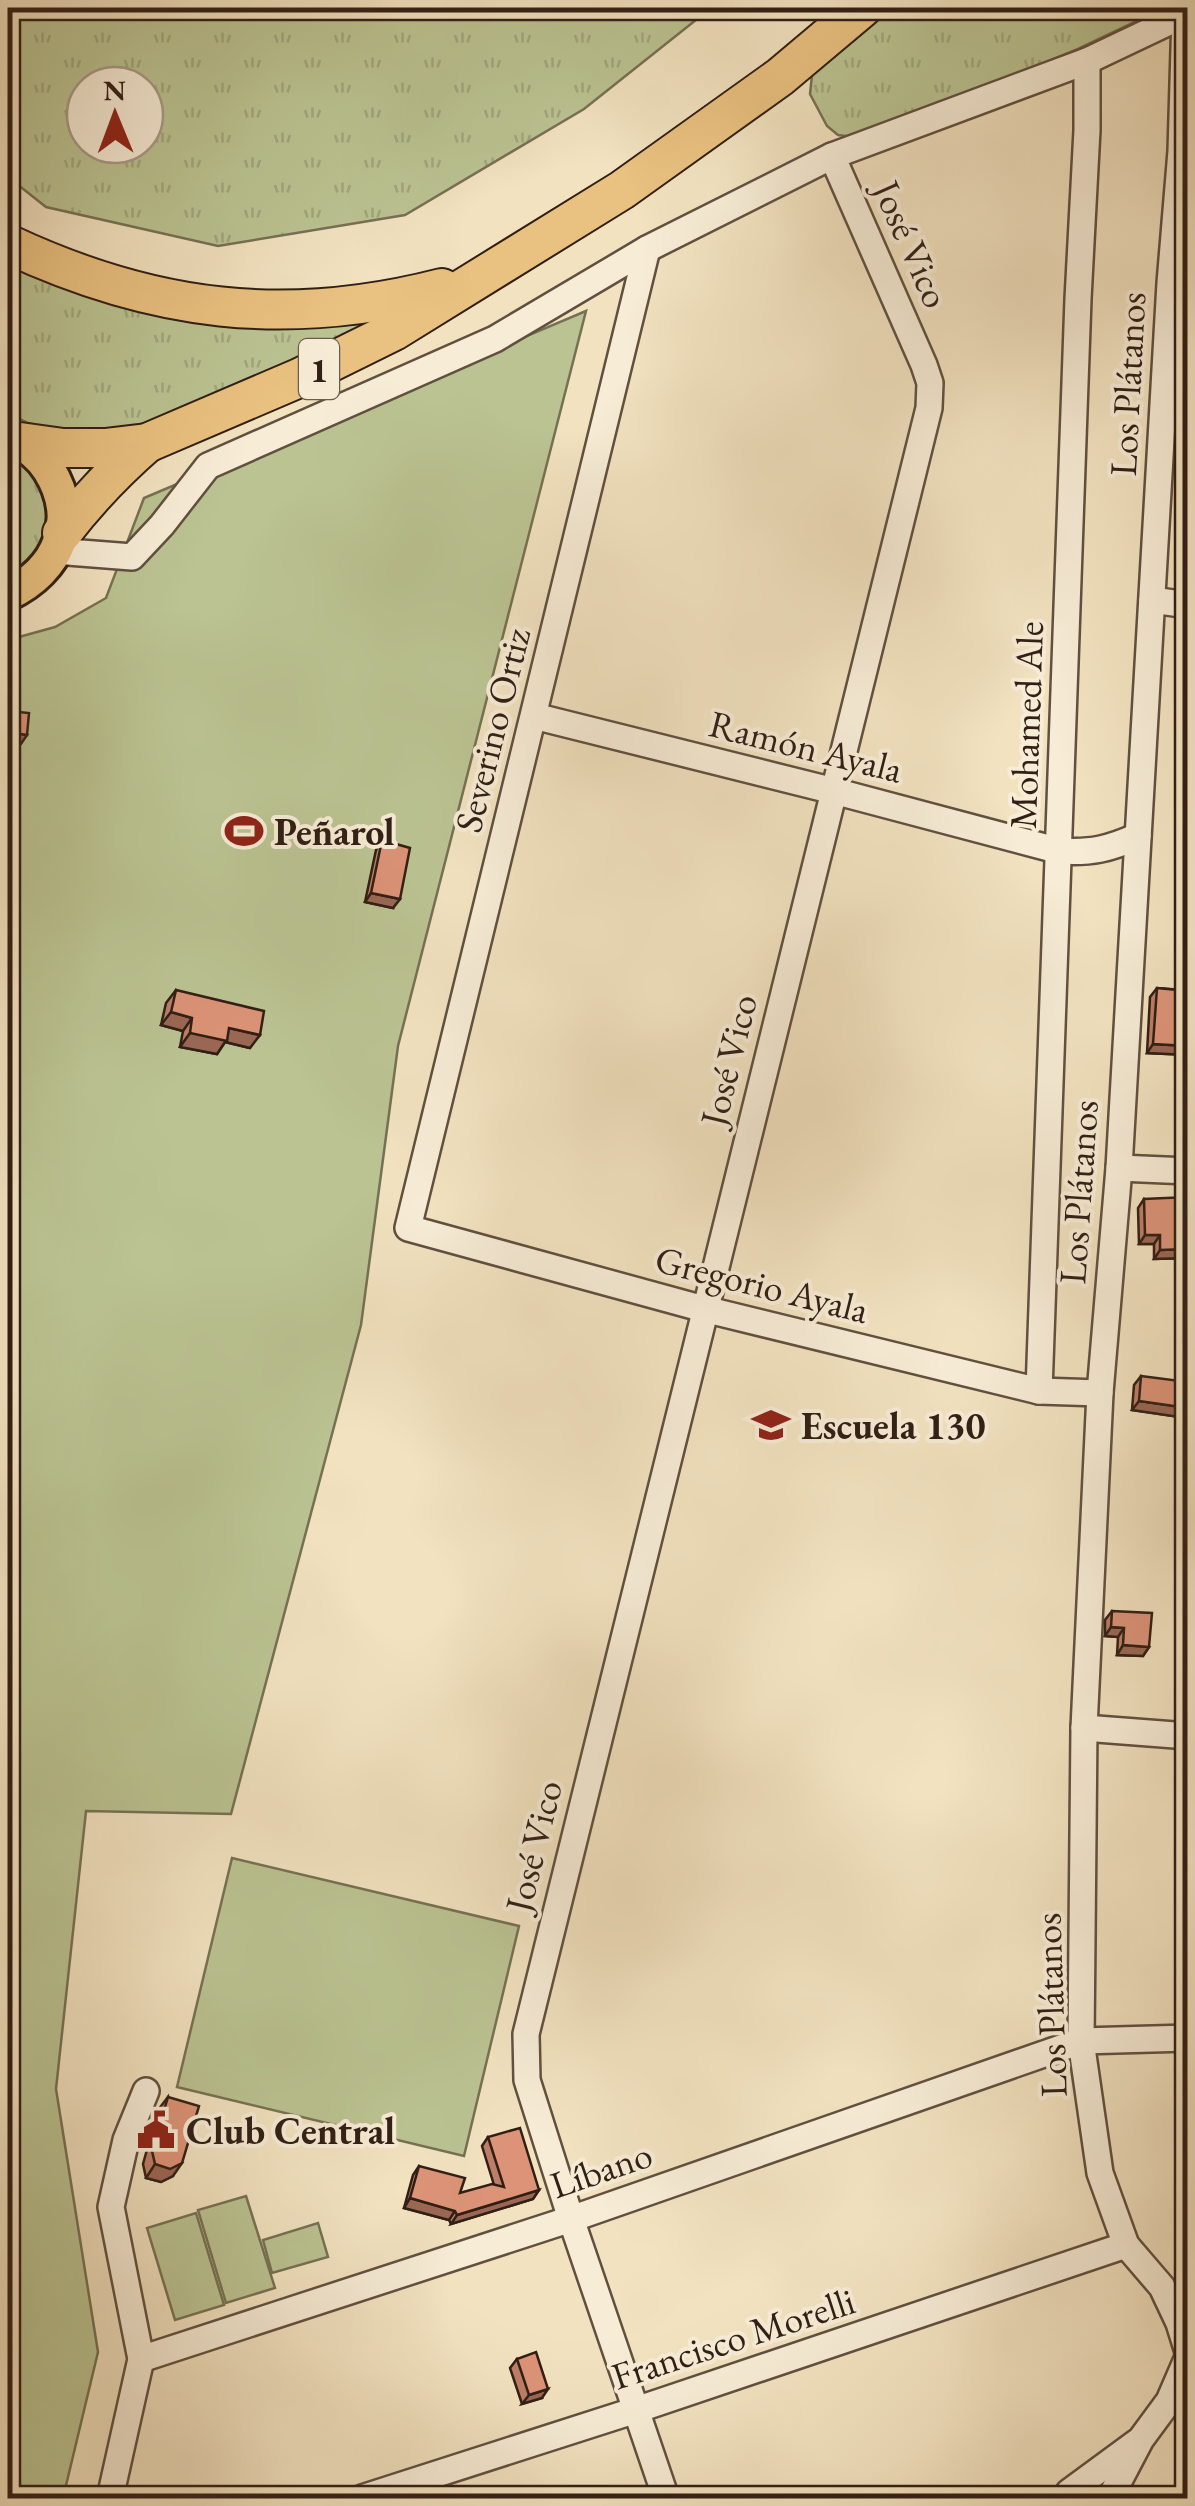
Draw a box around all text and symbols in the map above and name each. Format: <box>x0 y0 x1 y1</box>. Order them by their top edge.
north arrow <box>65 65 165 165</box>
text: N <box>103 72 127 108</box>
street label: José Vico <box>861 170 962 315</box>
street label: Los Plátanos <box>1098 291 1156 477</box>
road number: 1 <box>299 339 339 399</box>
street label: Mohamed Ale <box>998 620 1054 830</box>
street label: Severino Ortiz <box>443 622 541 837</box>
street label: Ramón Ayala <box>704 698 909 794</box>
place label: Peñarol <box>274 807 395 856</box>
sports icon: Peñarol <box>223 810 265 852</box>
street label: José Vico <box>687 989 768 1134</box>
street label: Los Plátanos <box>1047 1098 1109 1286</box>
street label: Gregorio Ayala <box>650 1234 875 1334</box>
place label: Escuela 130 <box>801 1401 986 1450</box>
school or university icon: Escuela 130 <box>750 1404 792 1446</box>
street label: José Vico <box>492 1775 573 1920</box>
street label: Los Plátanos <box>1022 1912 1078 2098</box>
place label: Club Central <box>186 2106 395 2155</box>
public building icon: Club Central <box>135 2109 177 2151</box>
street label: Líbano <box>544 2129 658 2209</box>
street label: Francisco Morelli <box>605 2276 861 2400</box>

